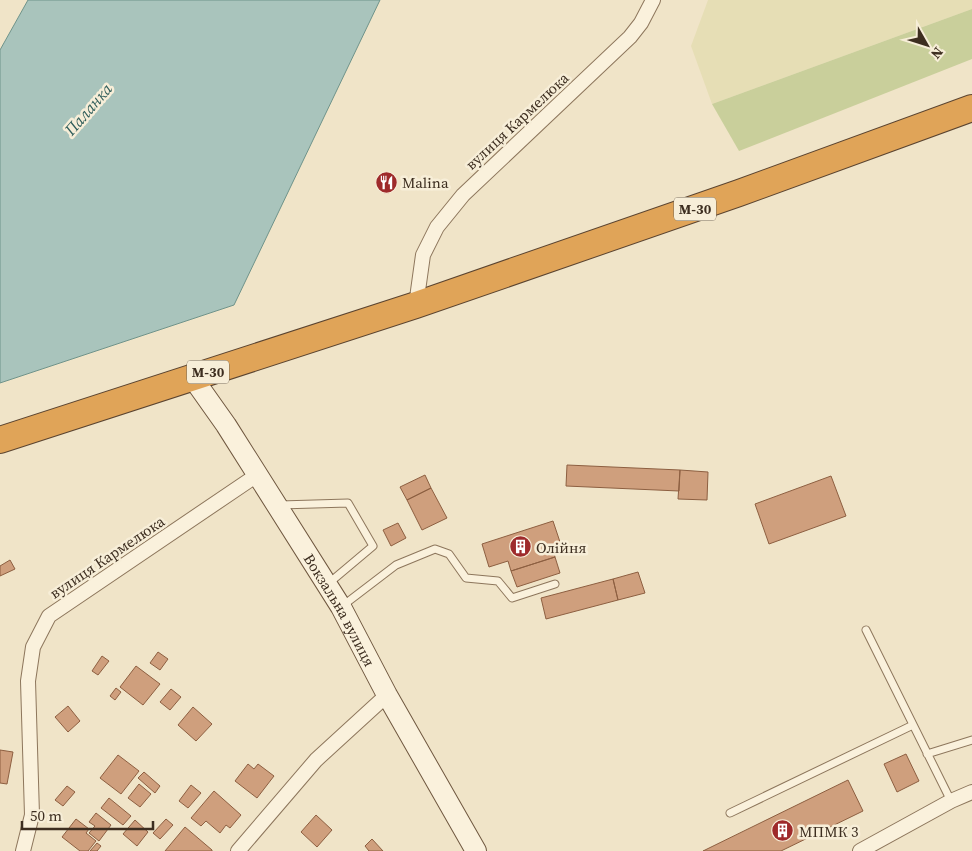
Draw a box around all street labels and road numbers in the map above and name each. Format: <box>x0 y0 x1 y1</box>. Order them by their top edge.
street label: вулиця Кармелюка <box>461 67 574 175</box>
road number: М-30 <box>674 198 716 220</box>
road number: М-30 <box>187 361 229 384</box>
street label: вулиця Кармелюка <box>45 511 169 603</box>
street label: Вокзальна вулиця <box>299 549 381 670</box>

